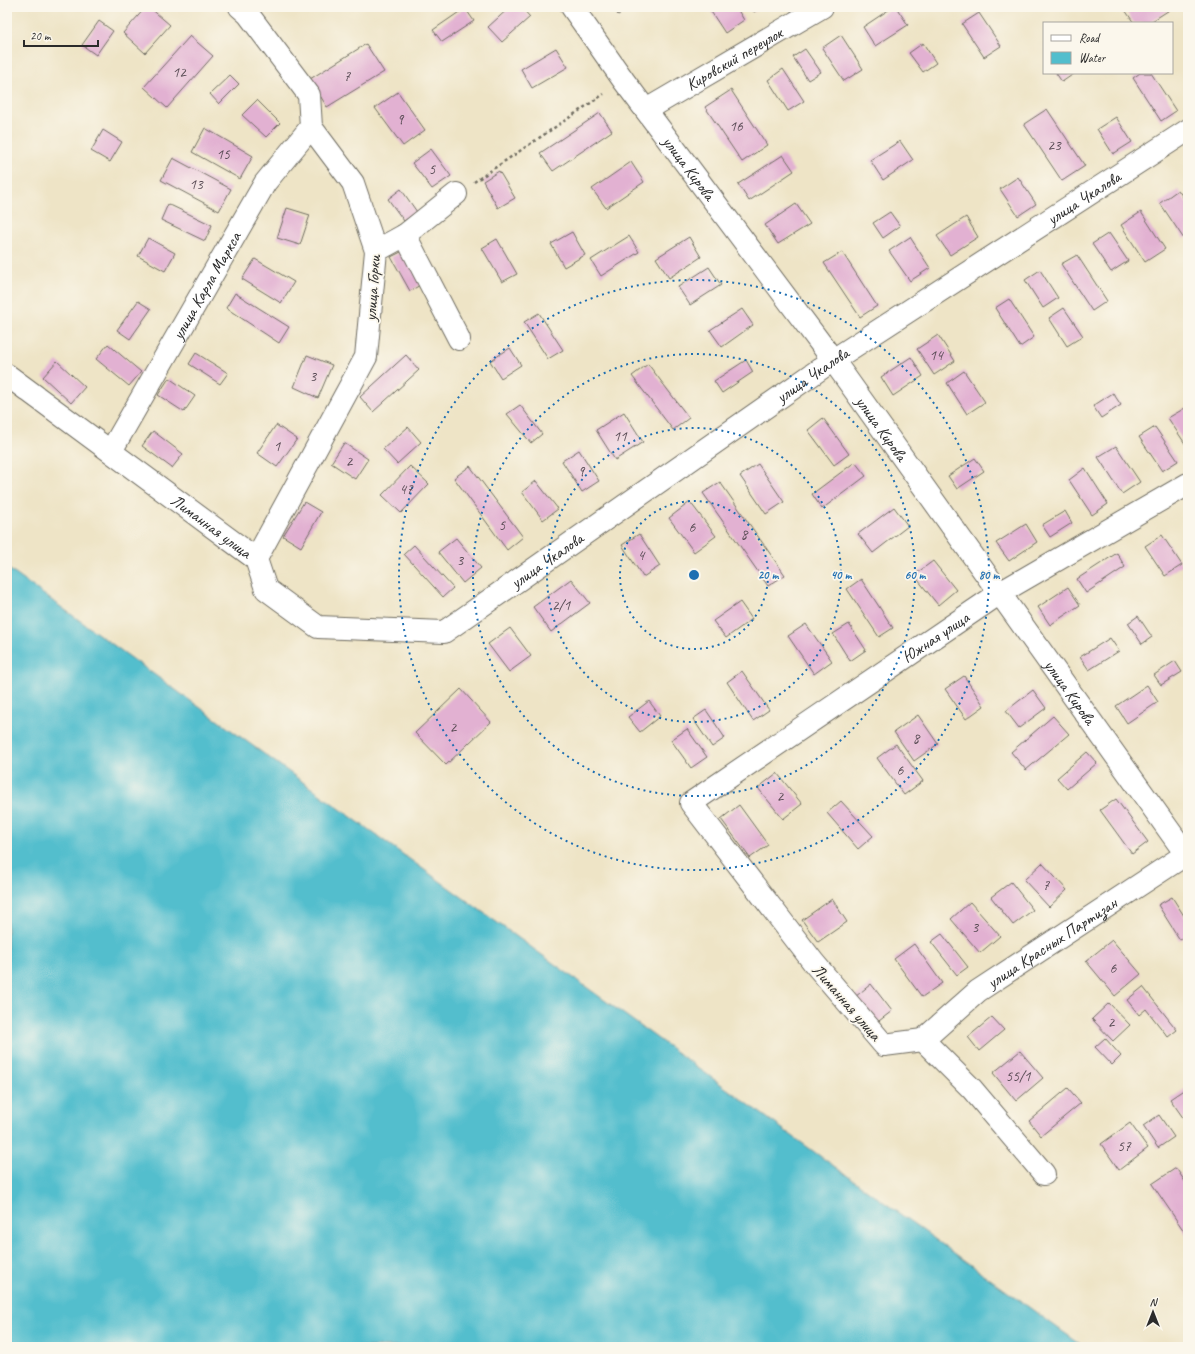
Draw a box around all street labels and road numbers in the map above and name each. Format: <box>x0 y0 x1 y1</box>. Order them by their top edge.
street label: Кировский переулок <box>682 22 788 95</box>
street label: улица Кирова <box>657 131 721 206</box>
street label: улица Чкалова <box>1042 165 1126 230</box>
street label: улица Карла Маркса <box>167 227 247 344</box>
street label: улица Горки <box>360 253 385 323</box>
street label: улица Чкалова <box>771 342 854 408</box>
street label: улица Кирова <box>850 391 913 467</box>
street label: Лиманная улица <box>166 490 257 564</box>
street label: улица Чкалова <box>506 527 589 594</box>
street label: Южная улица <box>898 607 974 668</box>
street label: улица Кирова <box>1039 655 1101 731</box>
street label: улица Красных Партизан <box>983 892 1122 994</box>
street label: Лиманная улица <box>807 960 887 1046</box>

